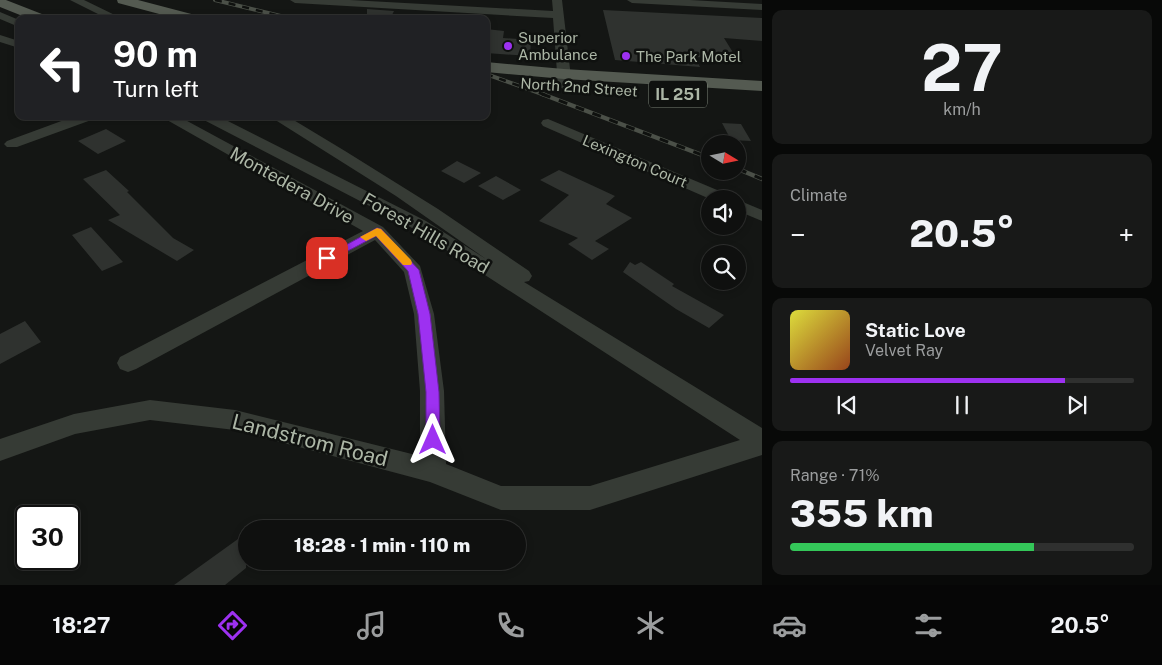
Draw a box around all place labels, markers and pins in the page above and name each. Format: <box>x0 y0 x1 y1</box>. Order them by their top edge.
place label: Superior Ambulance <box>518 29 597 63</box>
marker: Superior Ambulance <box>502 40 514 52</box>
place label: The Park Motel <box>636 48 741 65</box>
marker: The Park Motel <box>620 50 632 62</box>
pin <box>306 237 348 279</box>

